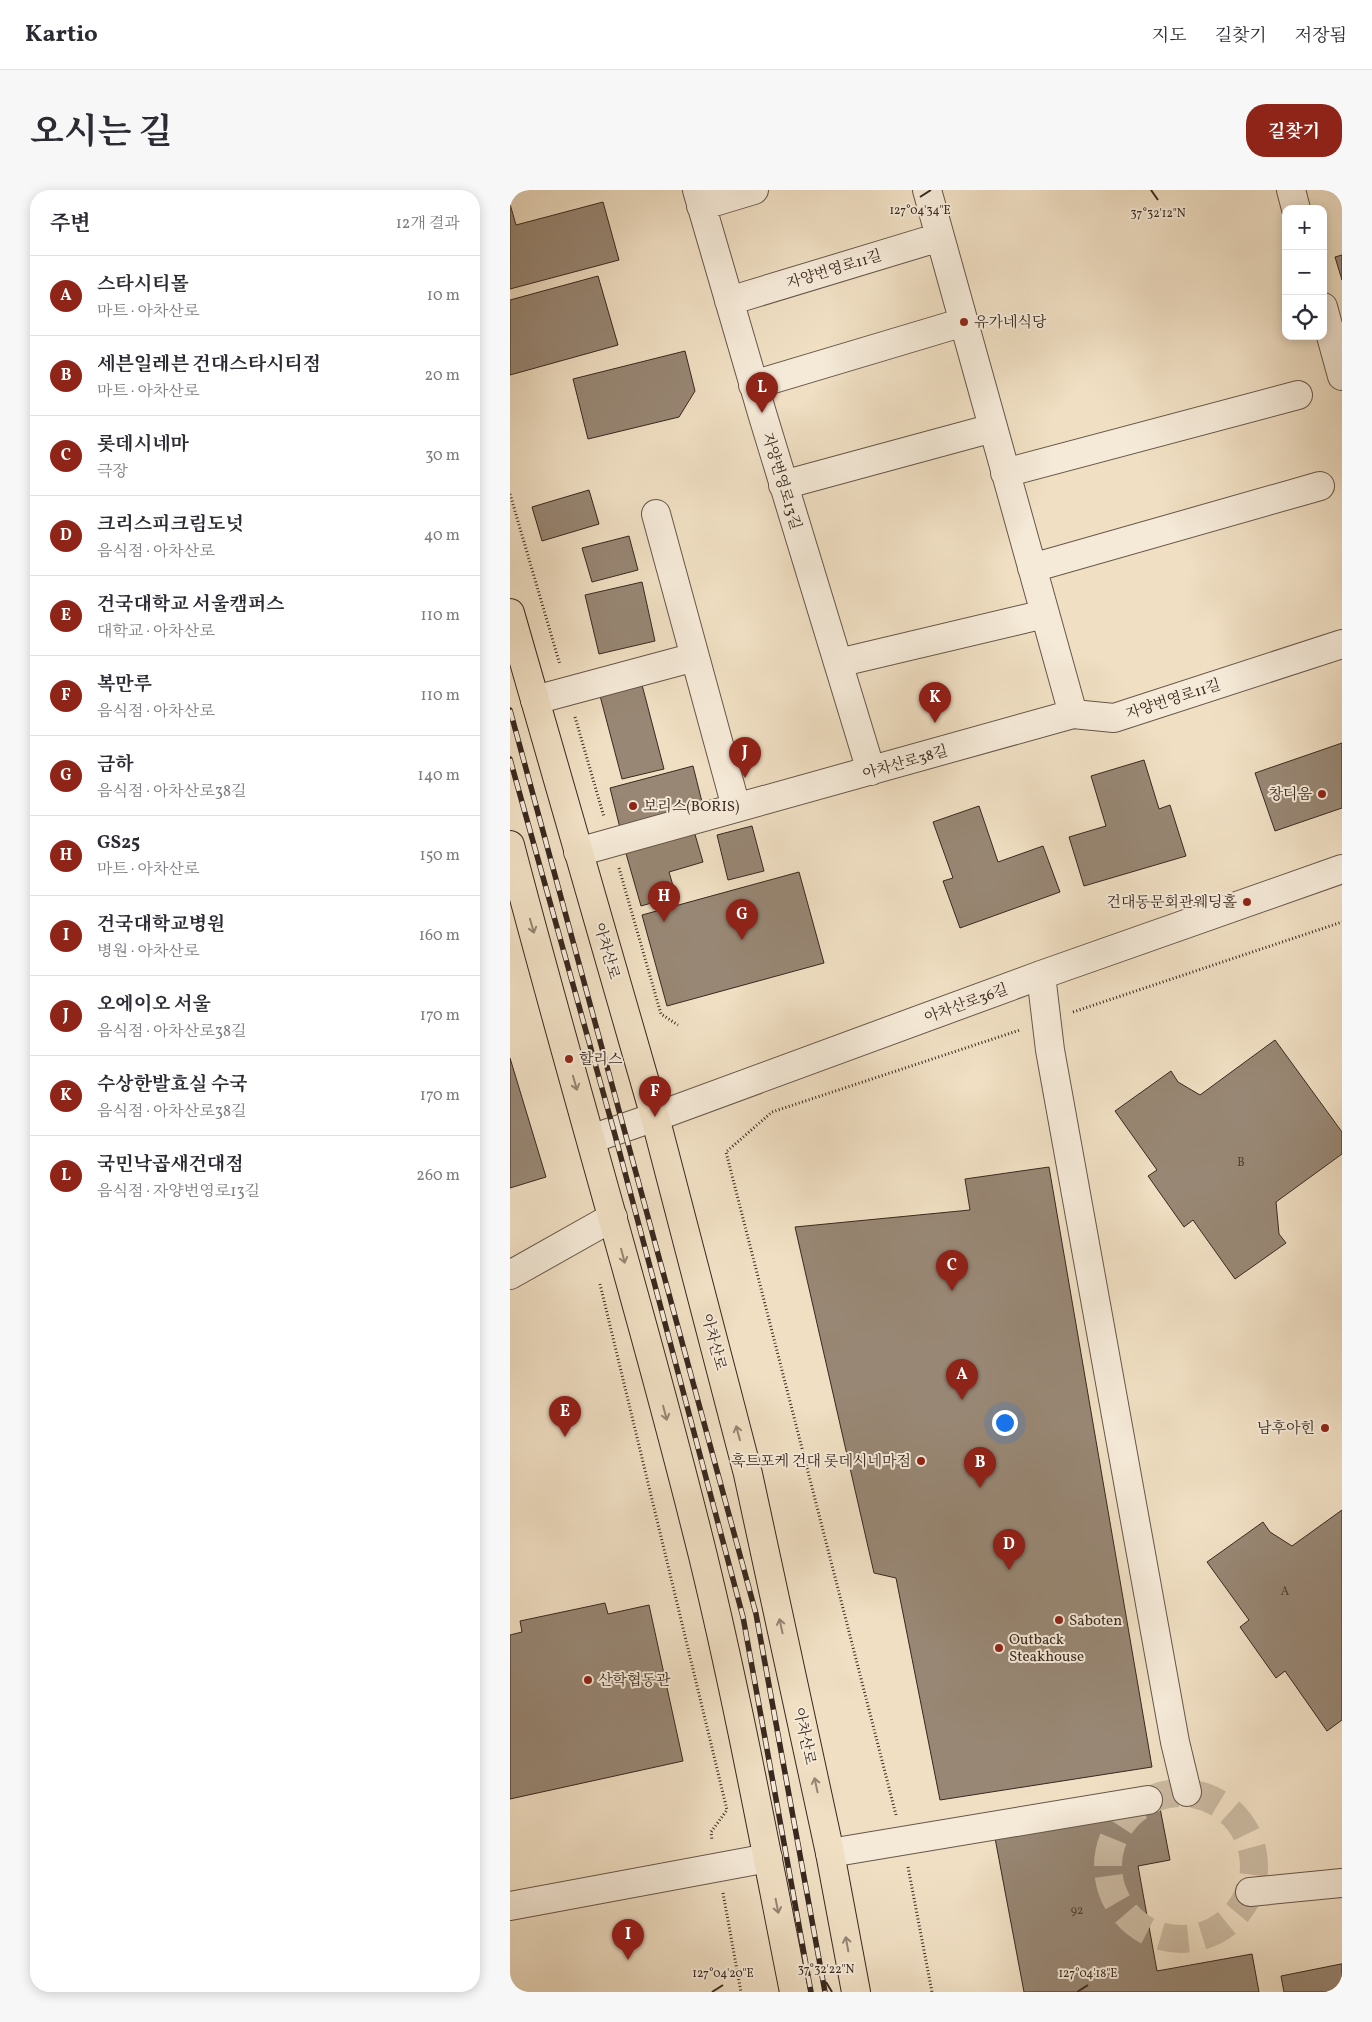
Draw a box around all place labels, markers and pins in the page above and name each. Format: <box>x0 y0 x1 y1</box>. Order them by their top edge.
place label: 유가네식당 <box>974 313 1047 334</box>
marker: 유가네식당 <box>958 316 970 328</box>
pin: L <box>746 372 778 413</box>
pin: K <box>919 682 951 723</box>
pin: J <box>729 737 761 778</box>
place label: 창디움 <box>1269 785 1312 806</box>
marker: 창디움 <box>1316 788 1328 800</box>
place label: 보리스(BORIS) <box>643 797 739 818</box>
marker: 보리스(BORIS) <box>627 800 639 812</box>
pin: H <box>648 881 680 922</box>
place label: 건대동문회관웨딩홀 <box>1107 893 1237 914</box>
marker: 건대동문회관웨딩홀 <box>1241 896 1253 908</box>
pin: G <box>726 899 758 940</box>
place label: 할리스 <box>579 1050 623 1071</box>
marker: 할리스 <box>563 1053 575 1065</box>
pin: F <box>639 1076 671 1117</box>
pin: C <box>936 1250 968 1291</box>
pin: A <box>946 1359 978 1400</box>
pin: E <box>549 1396 581 1437</box>
place label: 남후아힌 <box>1257 1419 1315 1440</box>
marker: 남후아힌 <box>1319 1422 1331 1434</box>
pin: B <box>964 1447 996 1488</box>
place label: 훅트포케 건대 롯데시네마점 <box>731 1452 911 1473</box>
marker: 훅트포케 건대 롯데시네마점 <box>915 1455 927 1467</box>
pin: D <box>993 1529 1025 1570</box>
place label: Saboten <box>1069 1611 1122 1632</box>
marker: Saboten <box>1053 1614 1065 1626</box>
place label: Outback Steakhouse <box>1009 1630 1084 1668</box>
marker: Outback Steakhouse <box>993 1642 1005 1654</box>
place label: 산학협동관 <box>598 1671 671 1692</box>
marker: 산학협동관 <box>582 1674 594 1686</box>
pin: I <box>612 1919 644 1960</box>

